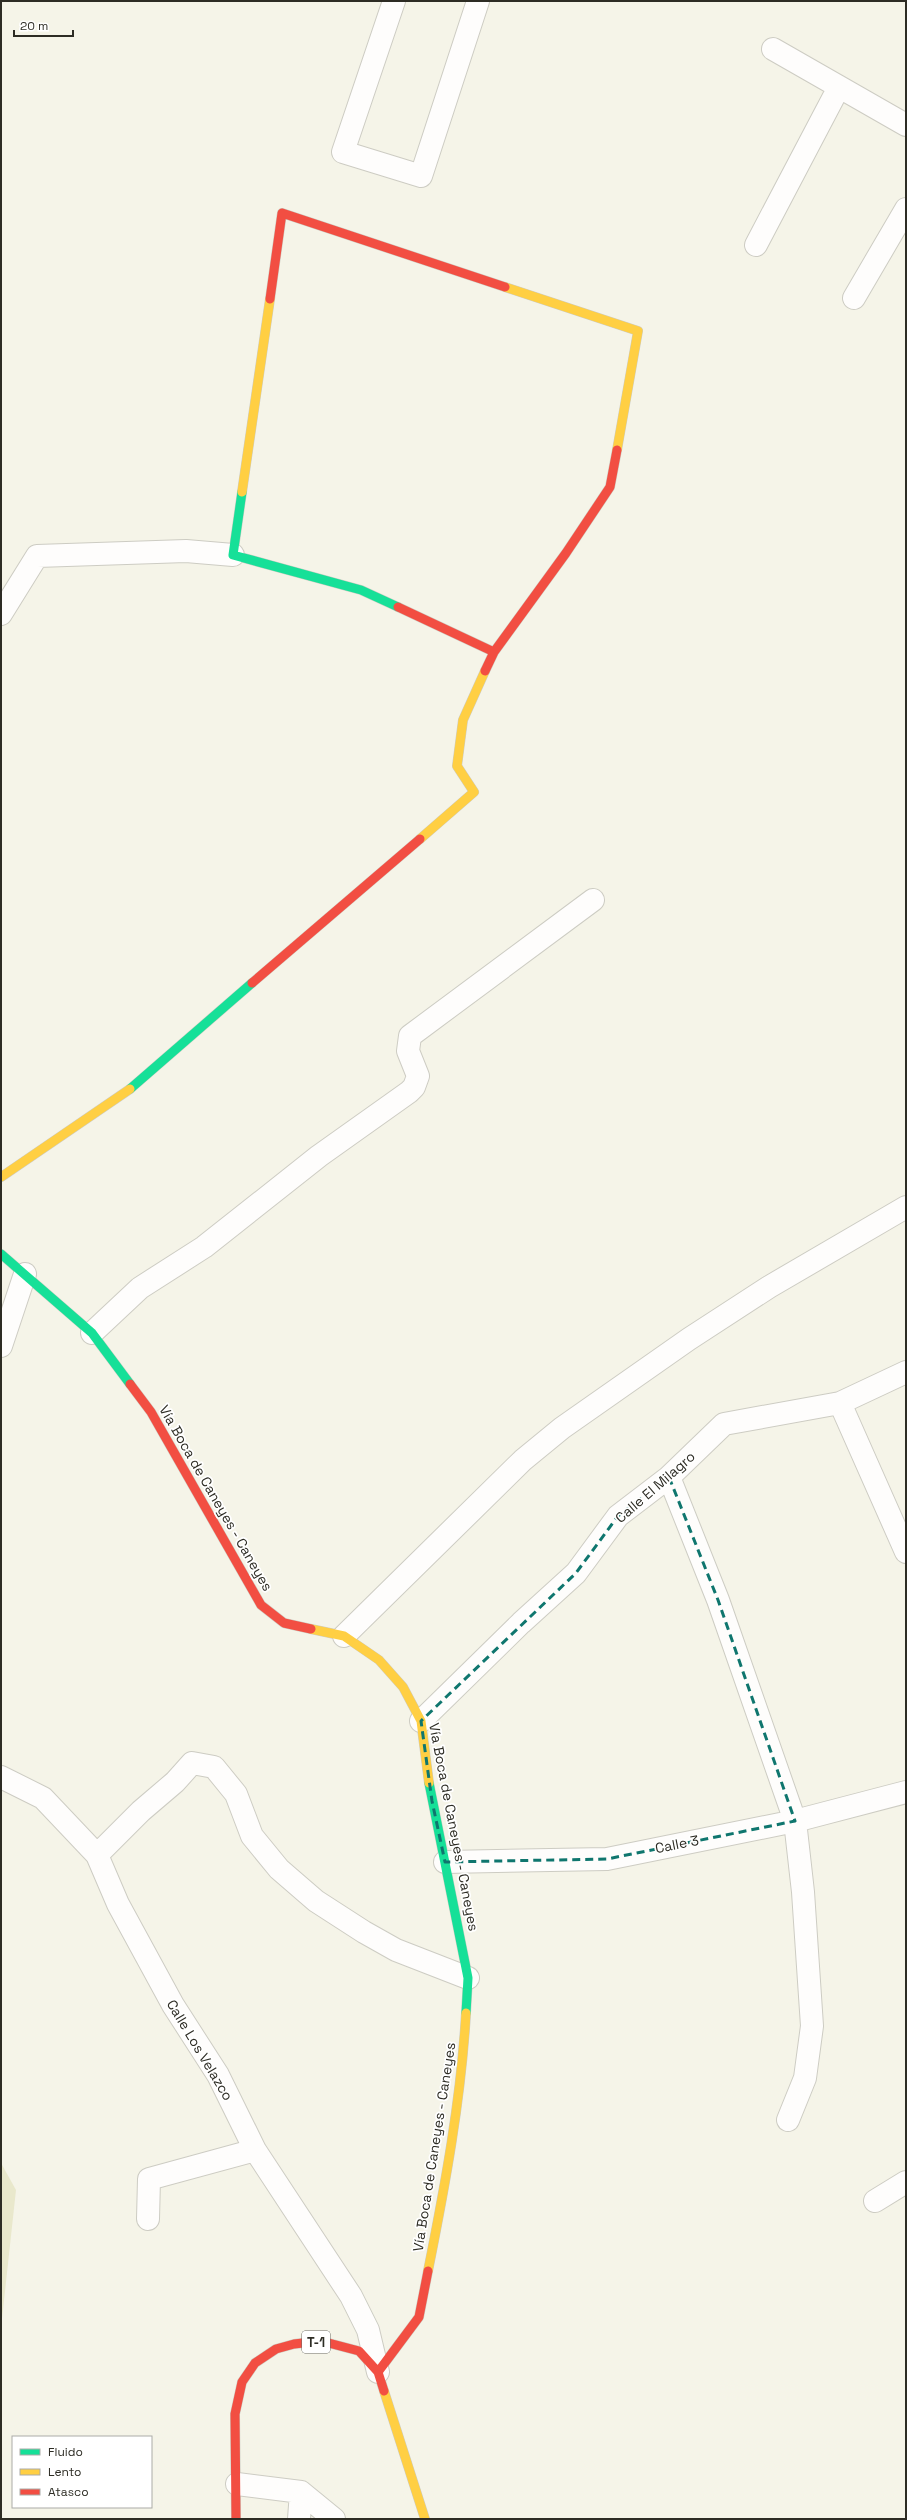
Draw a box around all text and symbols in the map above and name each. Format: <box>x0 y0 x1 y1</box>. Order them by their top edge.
scale bar <box>14 12 73 38</box>
text: 20 m <box>20 18 48 34</box>
street label: Vía Boca de Caneyes - Caneyes <box>155 1402 277 1594</box>
street label: Calle El Milagro <box>611 1447 699 1527</box>
street label: Vía Boca de Caneyes - Caneyes <box>425 1721 483 1933</box>
street label: Calle 3 <box>654 1831 700 1857</box>
street label: Calle Los Velazco <box>163 1996 237 2104</box>
street label: Vía Boca de Caneyes - Caneyes <box>409 2041 459 2253</box>
road number: T-1 <box>302 2331 330 2353</box>
legend <box>12 2436 152 2508</box>
text: Fluido <box>48 2444 83 2460</box>
text: Lento <box>48 2464 82 2480</box>
text: Atasco <box>48 2484 89 2500</box>

